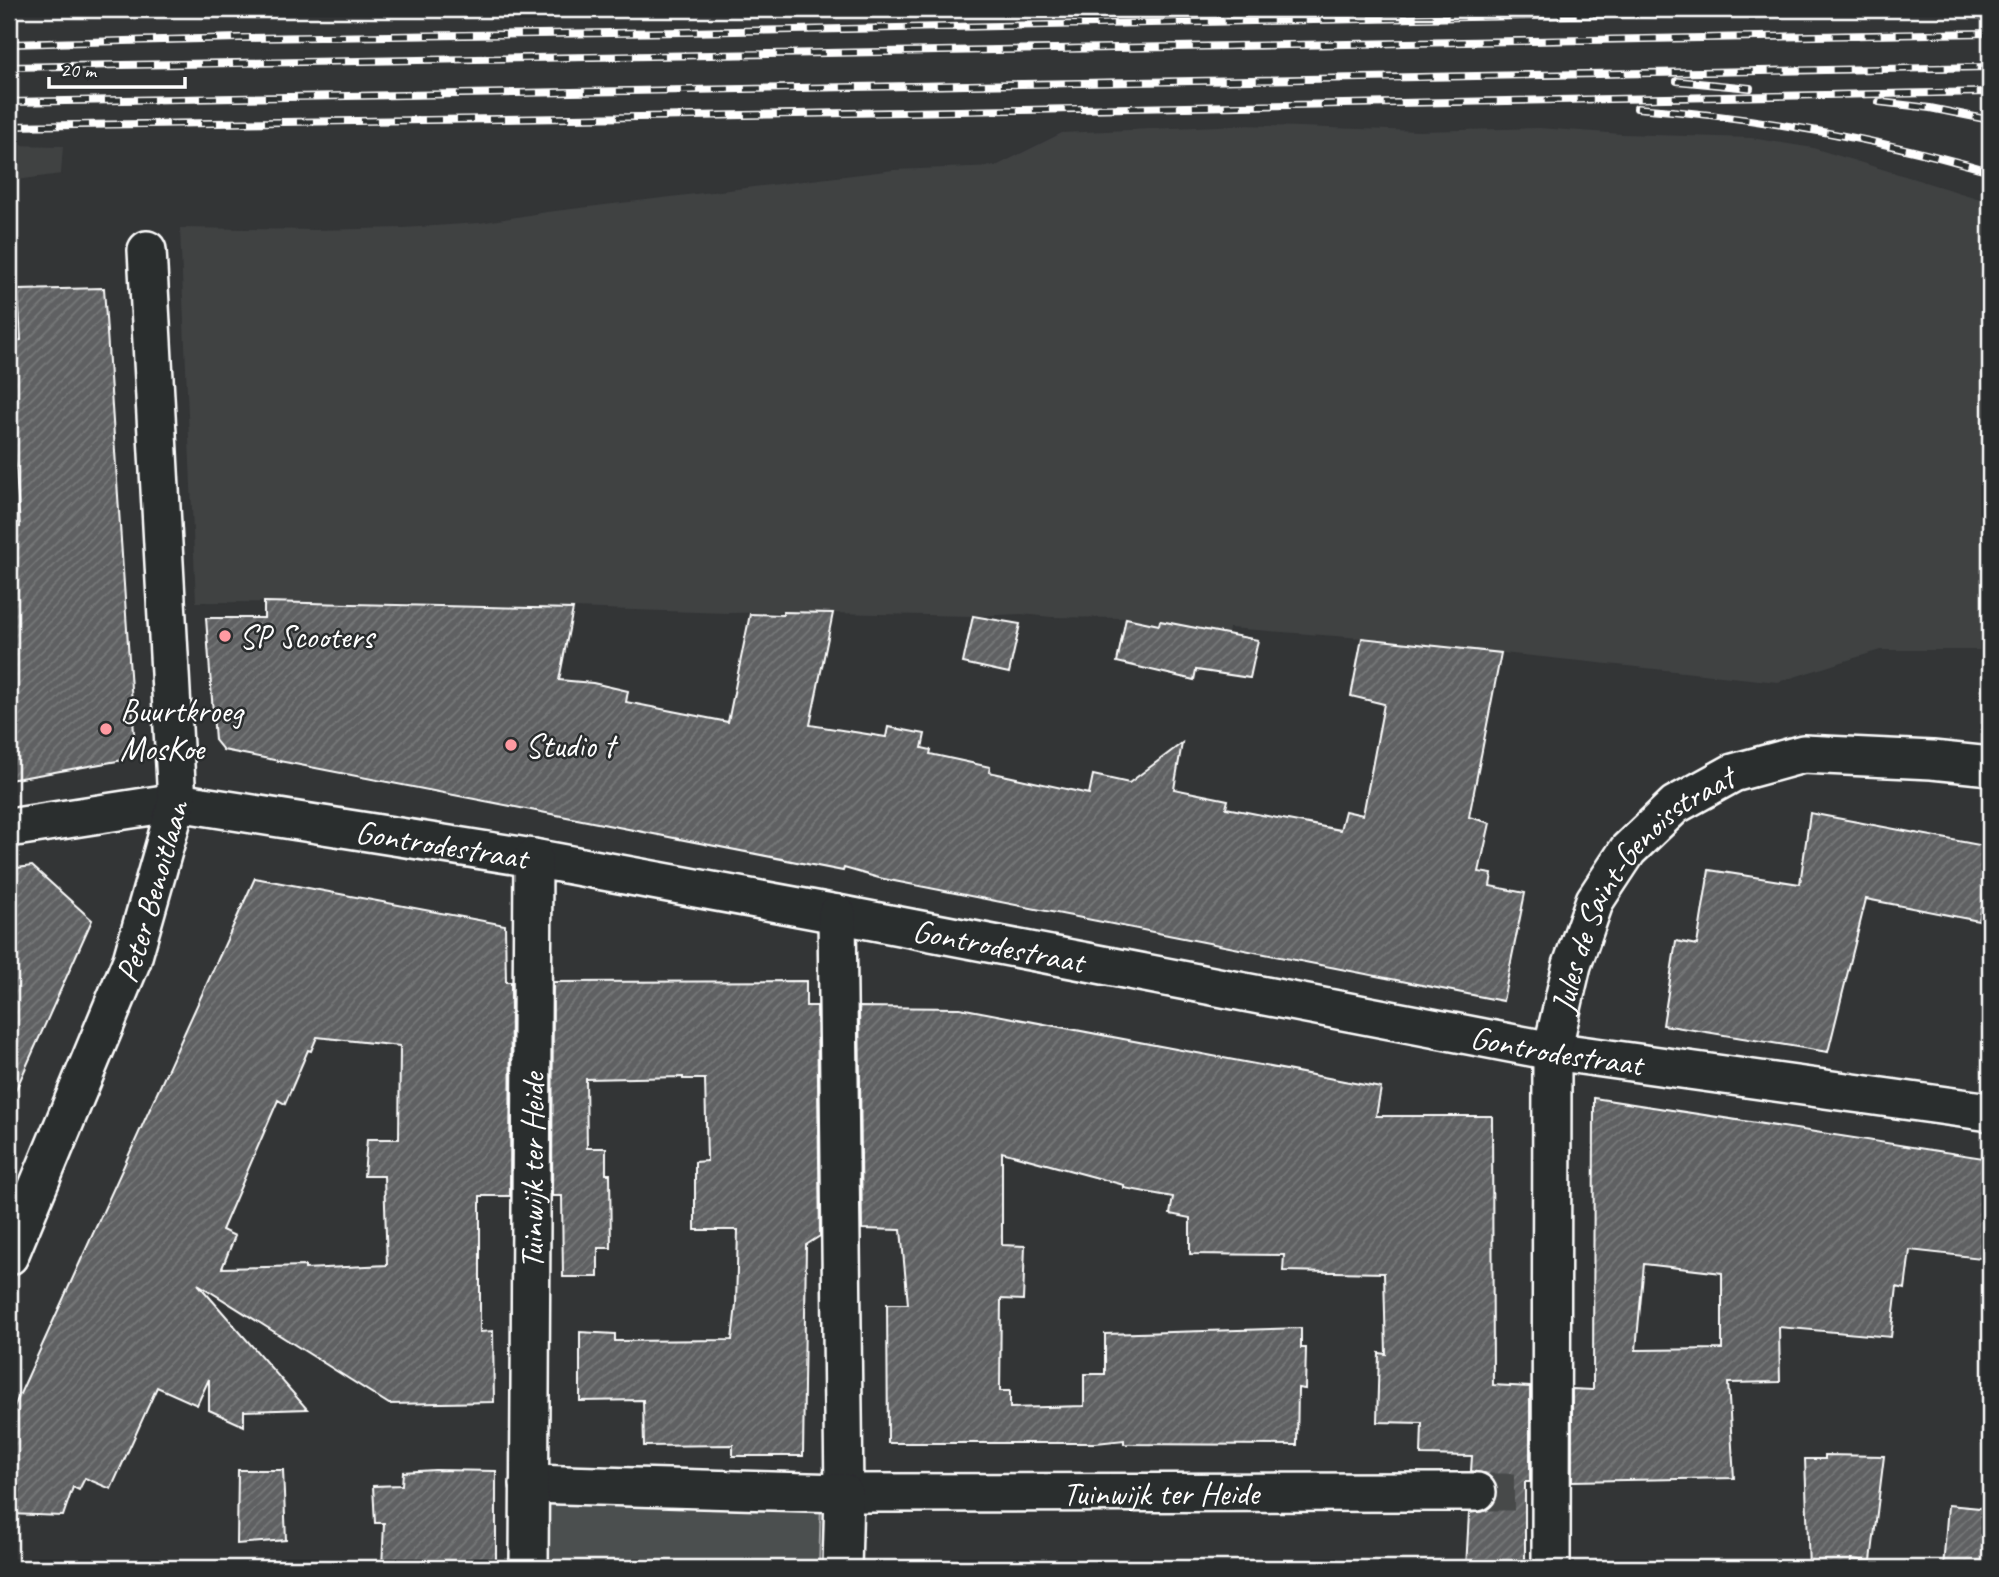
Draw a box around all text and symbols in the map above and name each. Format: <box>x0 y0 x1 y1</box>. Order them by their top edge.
scale bar <box>49 46 186 90</box>
text: 20 m <box>60 57 98 83</box>
place label: SP Scooters <box>239 616 376 658</box>
marker: SP Scooters <box>217 628 233 644</box>
place label: Buurtkroeg MosKoe <box>120 690 245 770</box>
marker: Buurtkroeg MosKoe <box>98 721 114 737</box>
place label: Studio t <box>525 725 619 767</box>
marker: Studio t <box>503 737 519 753</box>
street label: Jules de Saint-Genoisstraat <box>1541 755 1745 1019</box>
street label: Peter Benoitlaan <box>105 794 199 989</box>
street label: Gontrodestraat <box>353 810 533 879</box>
street label: Gontrodestraat <box>909 909 1090 983</box>
street label: Gontrodestraat <box>1467 1016 1648 1086</box>
street label: Tuinwijk ter Heide <box>511 1071 554 1269</box>
street label: Tuinwijk ter Heide <box>1063 1472 1261 1515</box>

